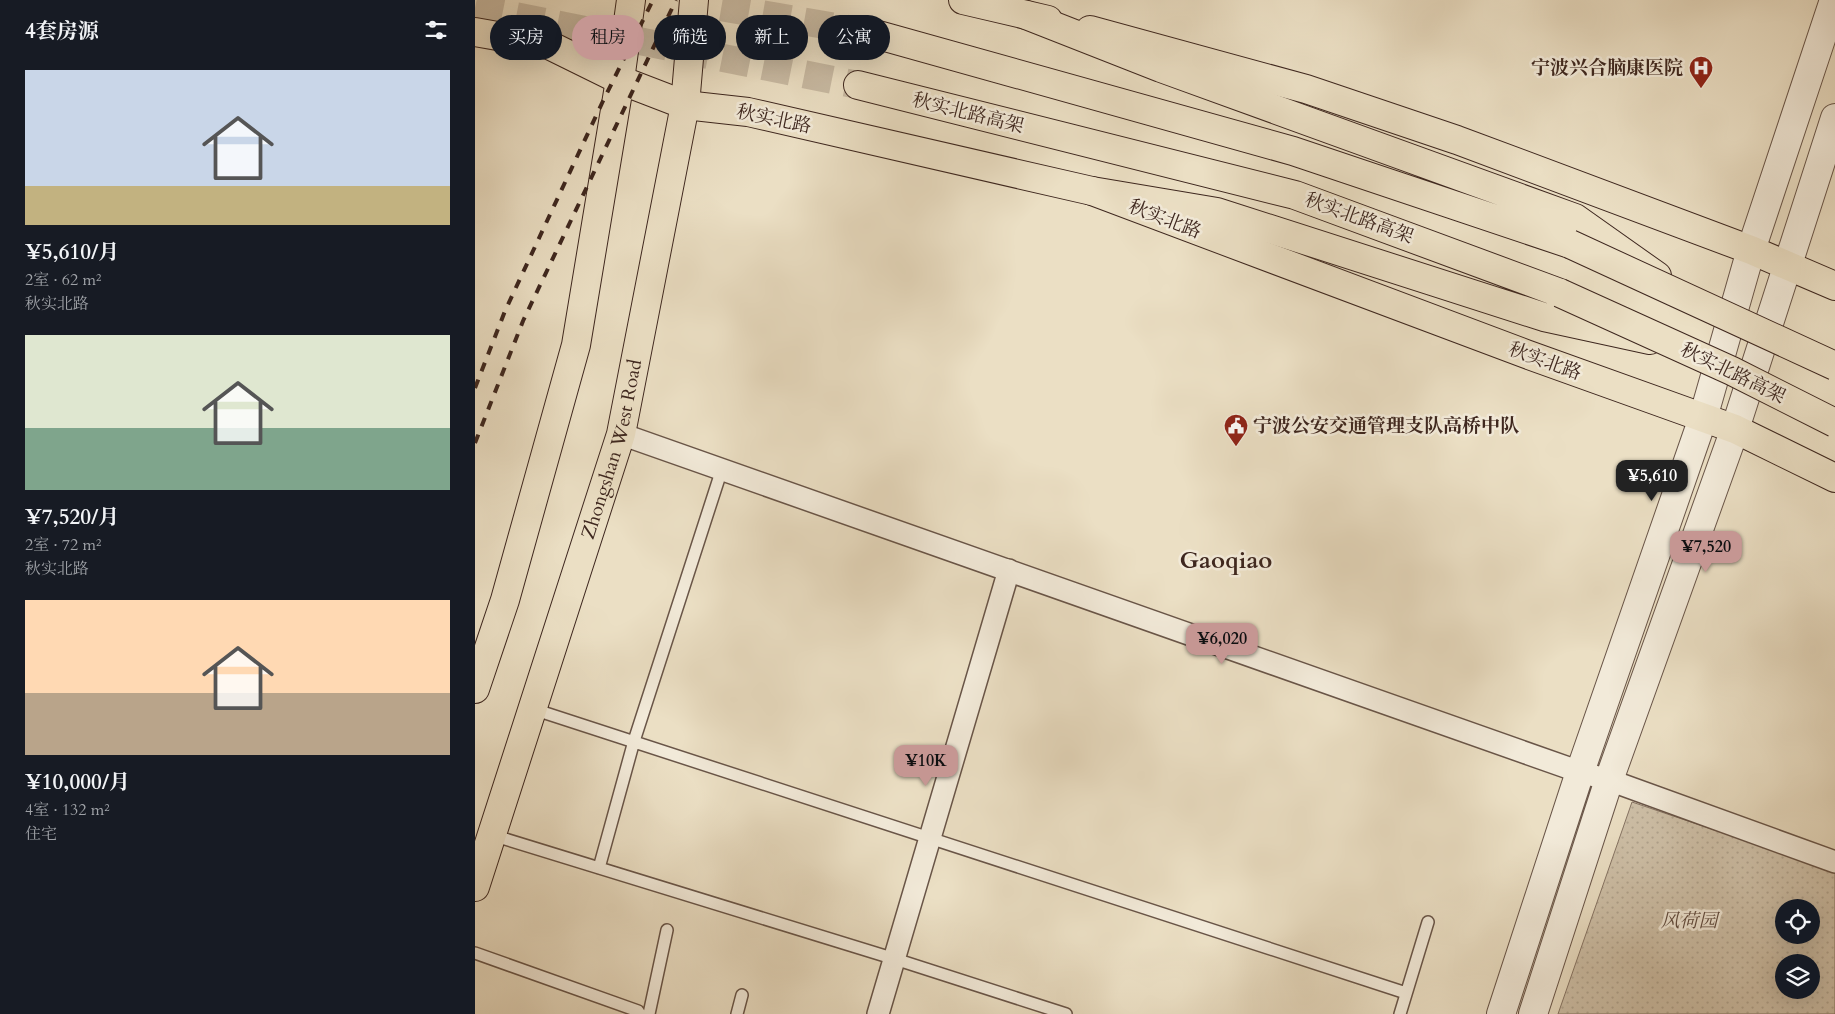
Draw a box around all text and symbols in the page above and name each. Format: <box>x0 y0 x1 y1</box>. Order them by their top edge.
chip: 买房 <box>490 15 562 60</box>
chip: 租房 <box>572 15 644 60</box>
chip: 筛选 <box>654 15 726 60</box>
chip: 新上 <box>736 15 808 60</box>
chip: 公寓 <box>818 15 890 60</box>
icon: filters <box>422 16 450 44</box>
text: 4套房源 <box>25 17 99 46</box>
place label: 宁波兴合脑康医院 <box>1531 55 1683 81</box>
hospital icon: 宁波兴合脑康医院 <box>1688 55 1714 89</box>
street label: 秋实北路高架 <box>910 87 1026 139</box>
street label: 秋实北路 <box>734 98 814 140</box>
icon: home <box>193 103 283 193</box>
street label: 秋实北路高架 <box>1301 186 1417 250</box>
street label: 秋实北路 <box>1125 193 1205 245</box>
text: ¥5,610/月 <box>25 238 119 267</box>
text: 2室 · 62 m² <box>25 269 101 291</box>
text: 秋实北路 <box>25 293 89 315</box>
street label: 秋实北路 <box>1505 336 1585 386</box>
street label: 秋实北路高架 <box>1676 336 1790 410</box>
street label: Zhongshan West Road <box>575 357 648 542</box>
icon: home <box>193 368 283 458</box>
public building icon: 宁波公安交通管理支队高桥中队 <box>1223 413 1249 447</box>
place label: 宁波公安交通管理支队高桥中队 <box>1253 413 1519 439</box>
pin: ¥5,610 <box>1611 460 1693 502</box>
text: ¥5,610 <box>1627 465 1677 487</box>
text: ¥7,520/月 <box>25 503 119 532</box>
pin: ¥7,520 <box>1665 530 1747 573</box>
text: 2室 · 72 m² <box>25 534 101 556</box>
text: ¥7,520 <box>1681 536 1731 558</box>
district label: Gaoqiao <box>1180 544 1272 577</box>
text: 秋实北路 <box>25 558 89 580</box>
pin: ¥6,020 <box>1181 622 1263 665</box>
text: ¥6,020 <box>1197 628 1247 650</box>
icon: home <box>193 633 283 723</box>
pin: ¥10K <box>896 744 956 787</box>
text: ¥10K <box>905 750 947 772</box>
text: ¥10,000/月 <box>25 768 130 797</box>
text: 4室 · 132 m² <box>25 799 110 821</box>
text: 住宅 <box>25 823 57 845</box>
map controls <box>1775 899 1820 999</box>
button: locate <box>1775 899 1820 944</box>
park label: 风荷园 <box>1660 908 1720 934</box>
button: layers <box>1775 954 1820 999</box>

